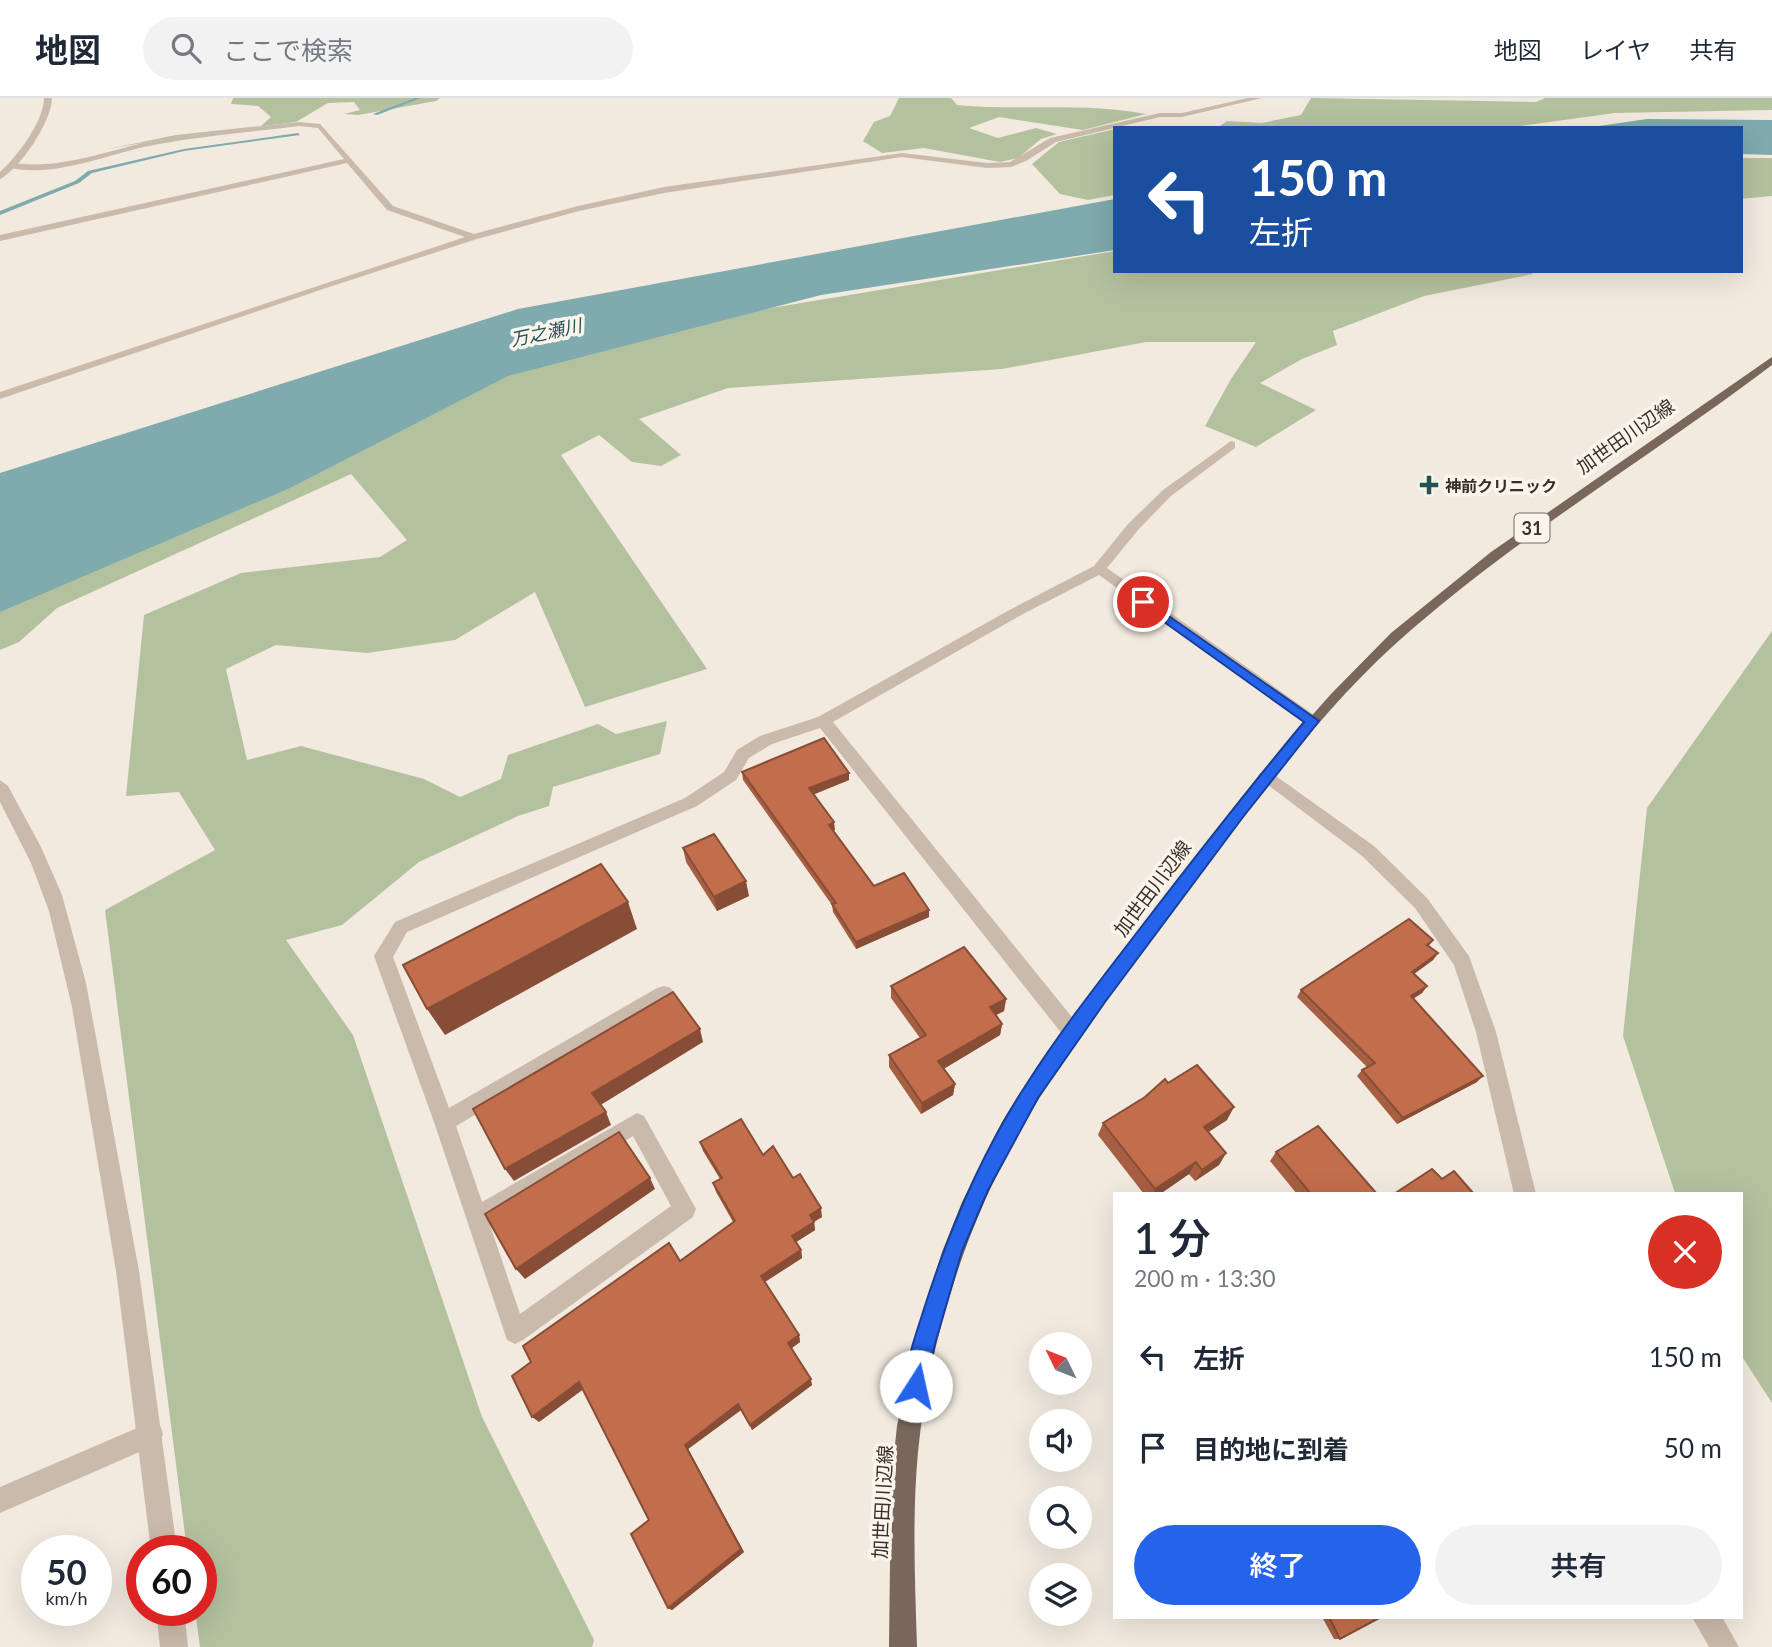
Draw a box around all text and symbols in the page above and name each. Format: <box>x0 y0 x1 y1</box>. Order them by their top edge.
search box <box>143 17 633 80</box>
text: 地図 <box>35 29 101 69</box>
icon: search <box>167 29 205 67</box>
text: ここで検索 <box>223 34 353 66</box>
text: 地図 <box>1494 35 1542 64</box>
text: レイヤ <box>1580 35 1651 64</box>
text: 共有 <box>1689 35 1737 64</box>
text: 150 m <box>1249 148 1387 206</box>
icon: left <box>1134 154 1225 245</box>
text: 左折 <box>1249 212 1313 251</box>
water label: 万之瀬川 <box>508 313 585 350</box>
street label: 加世田川辺線 <box>1572 394 1678 478</box>
marker: 神前クリニック <box>1419 475 1439 495</box>
place label: 神前クリニック <box>1445 476 1557 495</box>
road number: 31 <box>1514 514 1550 542</box>
pin <box>1113 572 1173 632</box>
icon: arrive <box>1124 583 1162 621</box>
street label: 加世田川辺線 <box>1109 836 1195 940</box>
text: 1 分 <box>1134 1213 1211 1263</box>
button: close <box>1648 1215 1722 1289</box>
text: 200 m · 13:30 <box>1134 1264 1276 1292</box>
north arrow <box>1029 1332 1092 1395</box>
map controls <box>1029 1332 1092 1626</box>
icon: left <box>1134 1338 1172 1376</box>
text: 150 m <box>1649 1341 1722 1373</box>
text: 左折 <box>1193 1342 1245 1374</box>
position arrow <box>879 1349 953 1423</box>
button: sound <box>1029 1409 1092 1472</box>
icon: arrive <box>1134 1429 1172 1467</box>
text: 50 m <box>1664 1432 1722 1464</box>
text: 目的地に到着 <box>1193 1433 1349 1465</box>
street label: 加世田川辺線 <box>868 1444 896 1560</box>
button: search <box>1029 1486 1092 1549</box>
button: 終了 <box>1134 1525 1421 1605</box>
button: 共有 <box>1435 1525 1722 1605</box>
speed limit sign: 60 <box>126 1535 217 1626</box>
text: 50 <box>46 1550 87 1592</box>
button: layers <box>1029 1563 1092 1626</box>
text: km/h <box>45 1587 88 1609</box>

